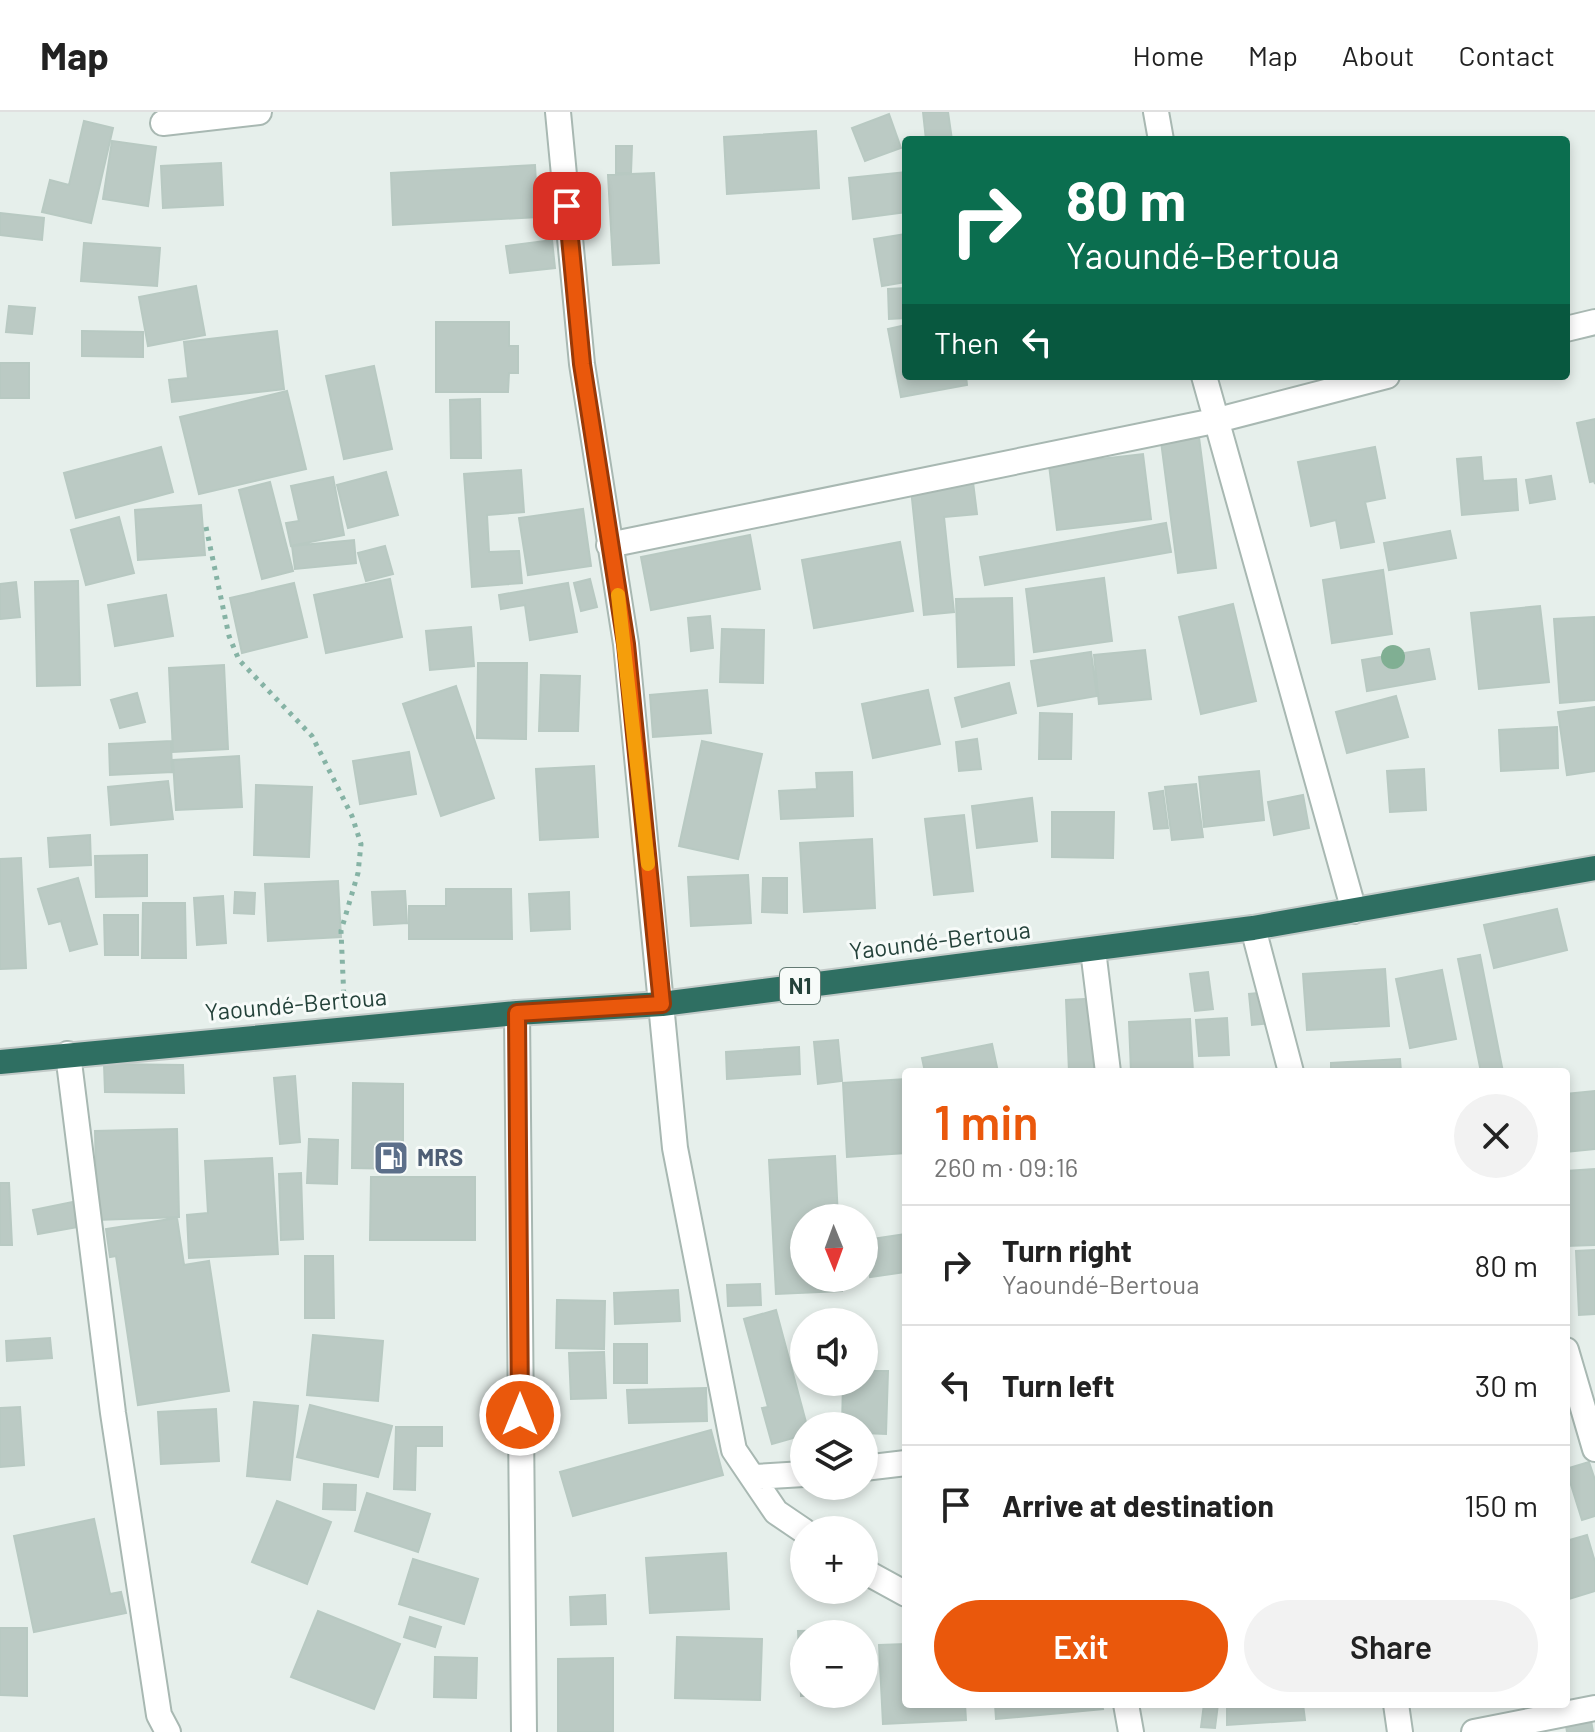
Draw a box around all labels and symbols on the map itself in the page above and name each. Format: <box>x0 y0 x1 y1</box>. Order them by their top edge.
pin <box>533 172 601 240</box>
street label: Yaoundé-Bertoua <box>848 914 1032 965</box>
road number: N1 <box>780 968 820 1004</box>
street label: Yaoundé-Bertoua <box>204 981 388 1026</box>
fuel station icon: MRS <box>372 1139 410 1177</box>
place label: MRS <box>417 1142 463 1171</box>
north arrow <box>790 1204 878 1292</box>
position arrow <box>478 1373 562 1457</box>

